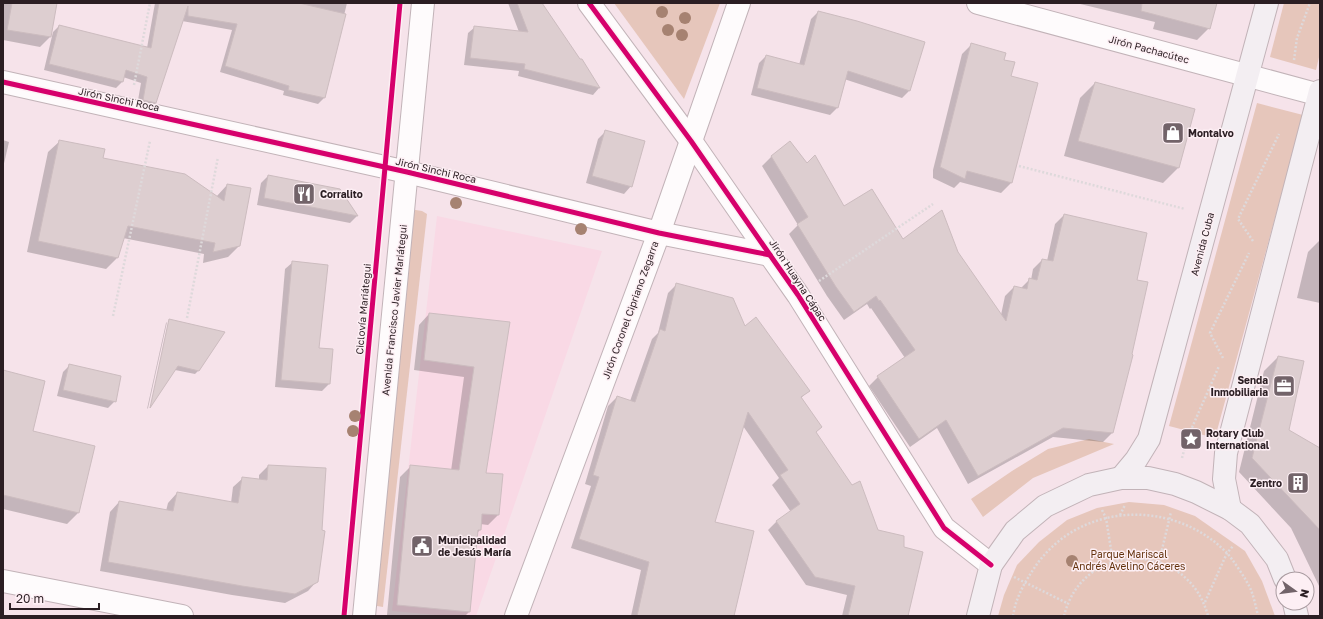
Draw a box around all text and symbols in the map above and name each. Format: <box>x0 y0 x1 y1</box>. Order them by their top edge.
street label: Jirón Pachacútec <box>1107 32 1191 66</box>
street label: Jirón Sinchi Roca <box>77 85 161 113</box>
shop icon: Montalvo <box>1160 120 1186 146</box>
place label: Montalvo <box>1188 127 1234 139</box>
street label: Jirón Sinchi Roca <box>394 155 478 185</box>
restaurant icon: Corralito <box>291 181 317 207</box>
place label: Corralito <box>320 188 363 200</box>
street label: Avenida Cuba <box>1188 211 1216 277</box>
street label: Avenida Francisco Javier Mariátegui <box>379 224 409 396</box>
street label: Jirón Huayna Cápac <box>767 237 829 324</box>
street label: Jirón Coronel Cipriano Zegarra <box>599 239 661 381</box>
street label: Ciclovía Mariátegui <box>353 263 373 355</box>
office icon: Senda Inmobiliaria <box>1271 373 1297 399</box>
place label: Senda Inmobiliaria <box>1211 374 1268 398</box>
place icon: Rotary Club International <box>1178 426 1204 452</box>
place label: Rotary Club International <box>1206 427 1270 451</box>
building icon: Zentro <box>1285 470 1311 496</box>
place label: Zentro <box>1250 477 1282 489</box>
public building icon: Municipalidad de Jesús María <box>409 533 435 559</box>
place label: Municipalidad de Jesús María <box>438 534 511 558</box>
park label: Parque Mariscal Andrés Avelino Cáceres <box>1073 548 1185 572</box>
north arrow <box>1275 571 1315 611</box>
scale bar <box>10 585 99 611</box>
text: N <box>1298 588 1313 599</box>
text: 20 m <box>16 591 44 606</box>

